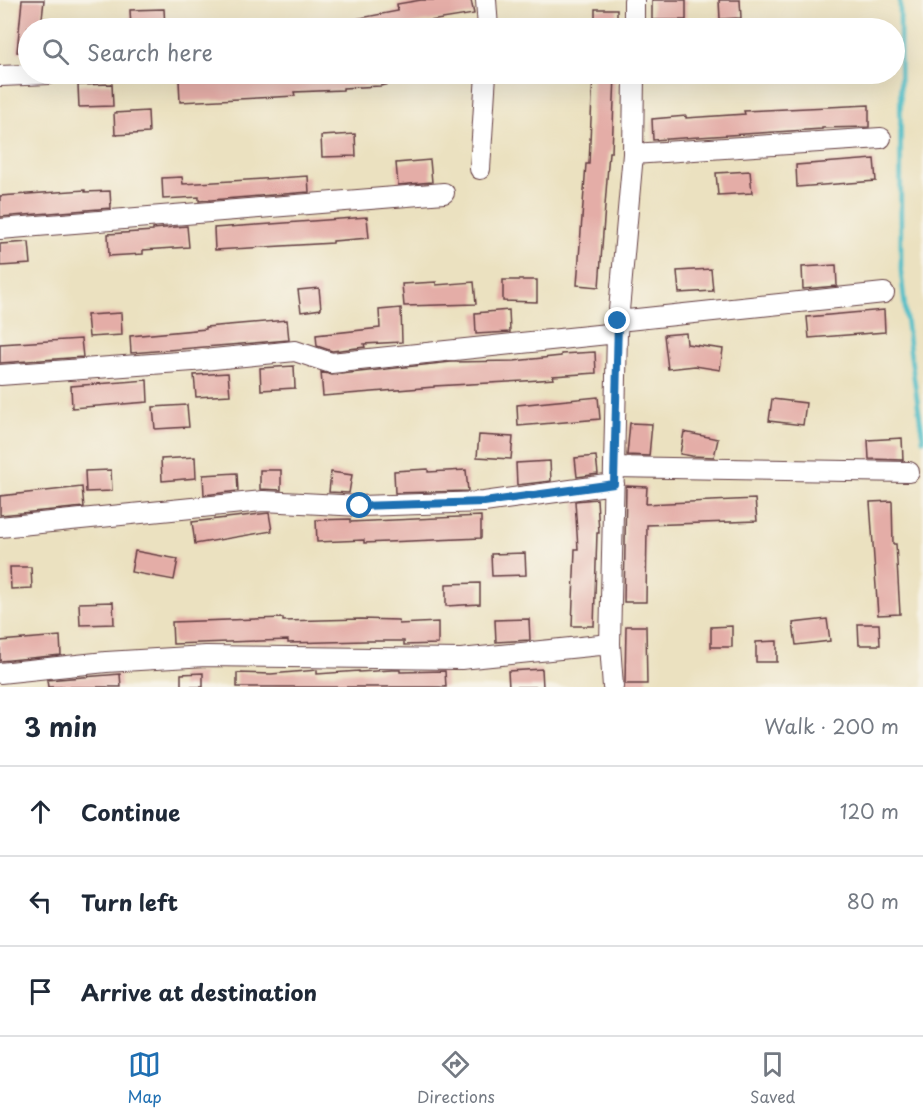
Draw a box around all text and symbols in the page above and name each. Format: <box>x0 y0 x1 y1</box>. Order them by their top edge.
search box <box>18 18 905 84</box>
icon: search <box>39 35 72 68</box>
text: Search here <box>87 35 213 68</box>
route end <box>604 307 630 333</box>
route start <box>346 492 372 518</box>
text: 3 min <box>24 707 97 746</box>
text: Walk · 200 m <box>764 711 899 741</box>
icon: ahead <box>24 795 57 828</box>
text: Continue <box>81 795 180 828</box>
text: 120 m <box>840 796 899 826</box>
icon: left <box>24 885 57 918</box>
text: Turn left <box>81 885 178 918</box>
text: 80 m <box>847 886 899 916</box>
icon: arrive <box>24 975 57 1008</box>
text: Arrive at destination <box>81 975 317 1008</box>
tab: Map <box>128 1048 162 1108</box>
tab: Directions <box>417 1048 495 1108</box>
tab: Saved <box>750 1048 795 1108</box>

